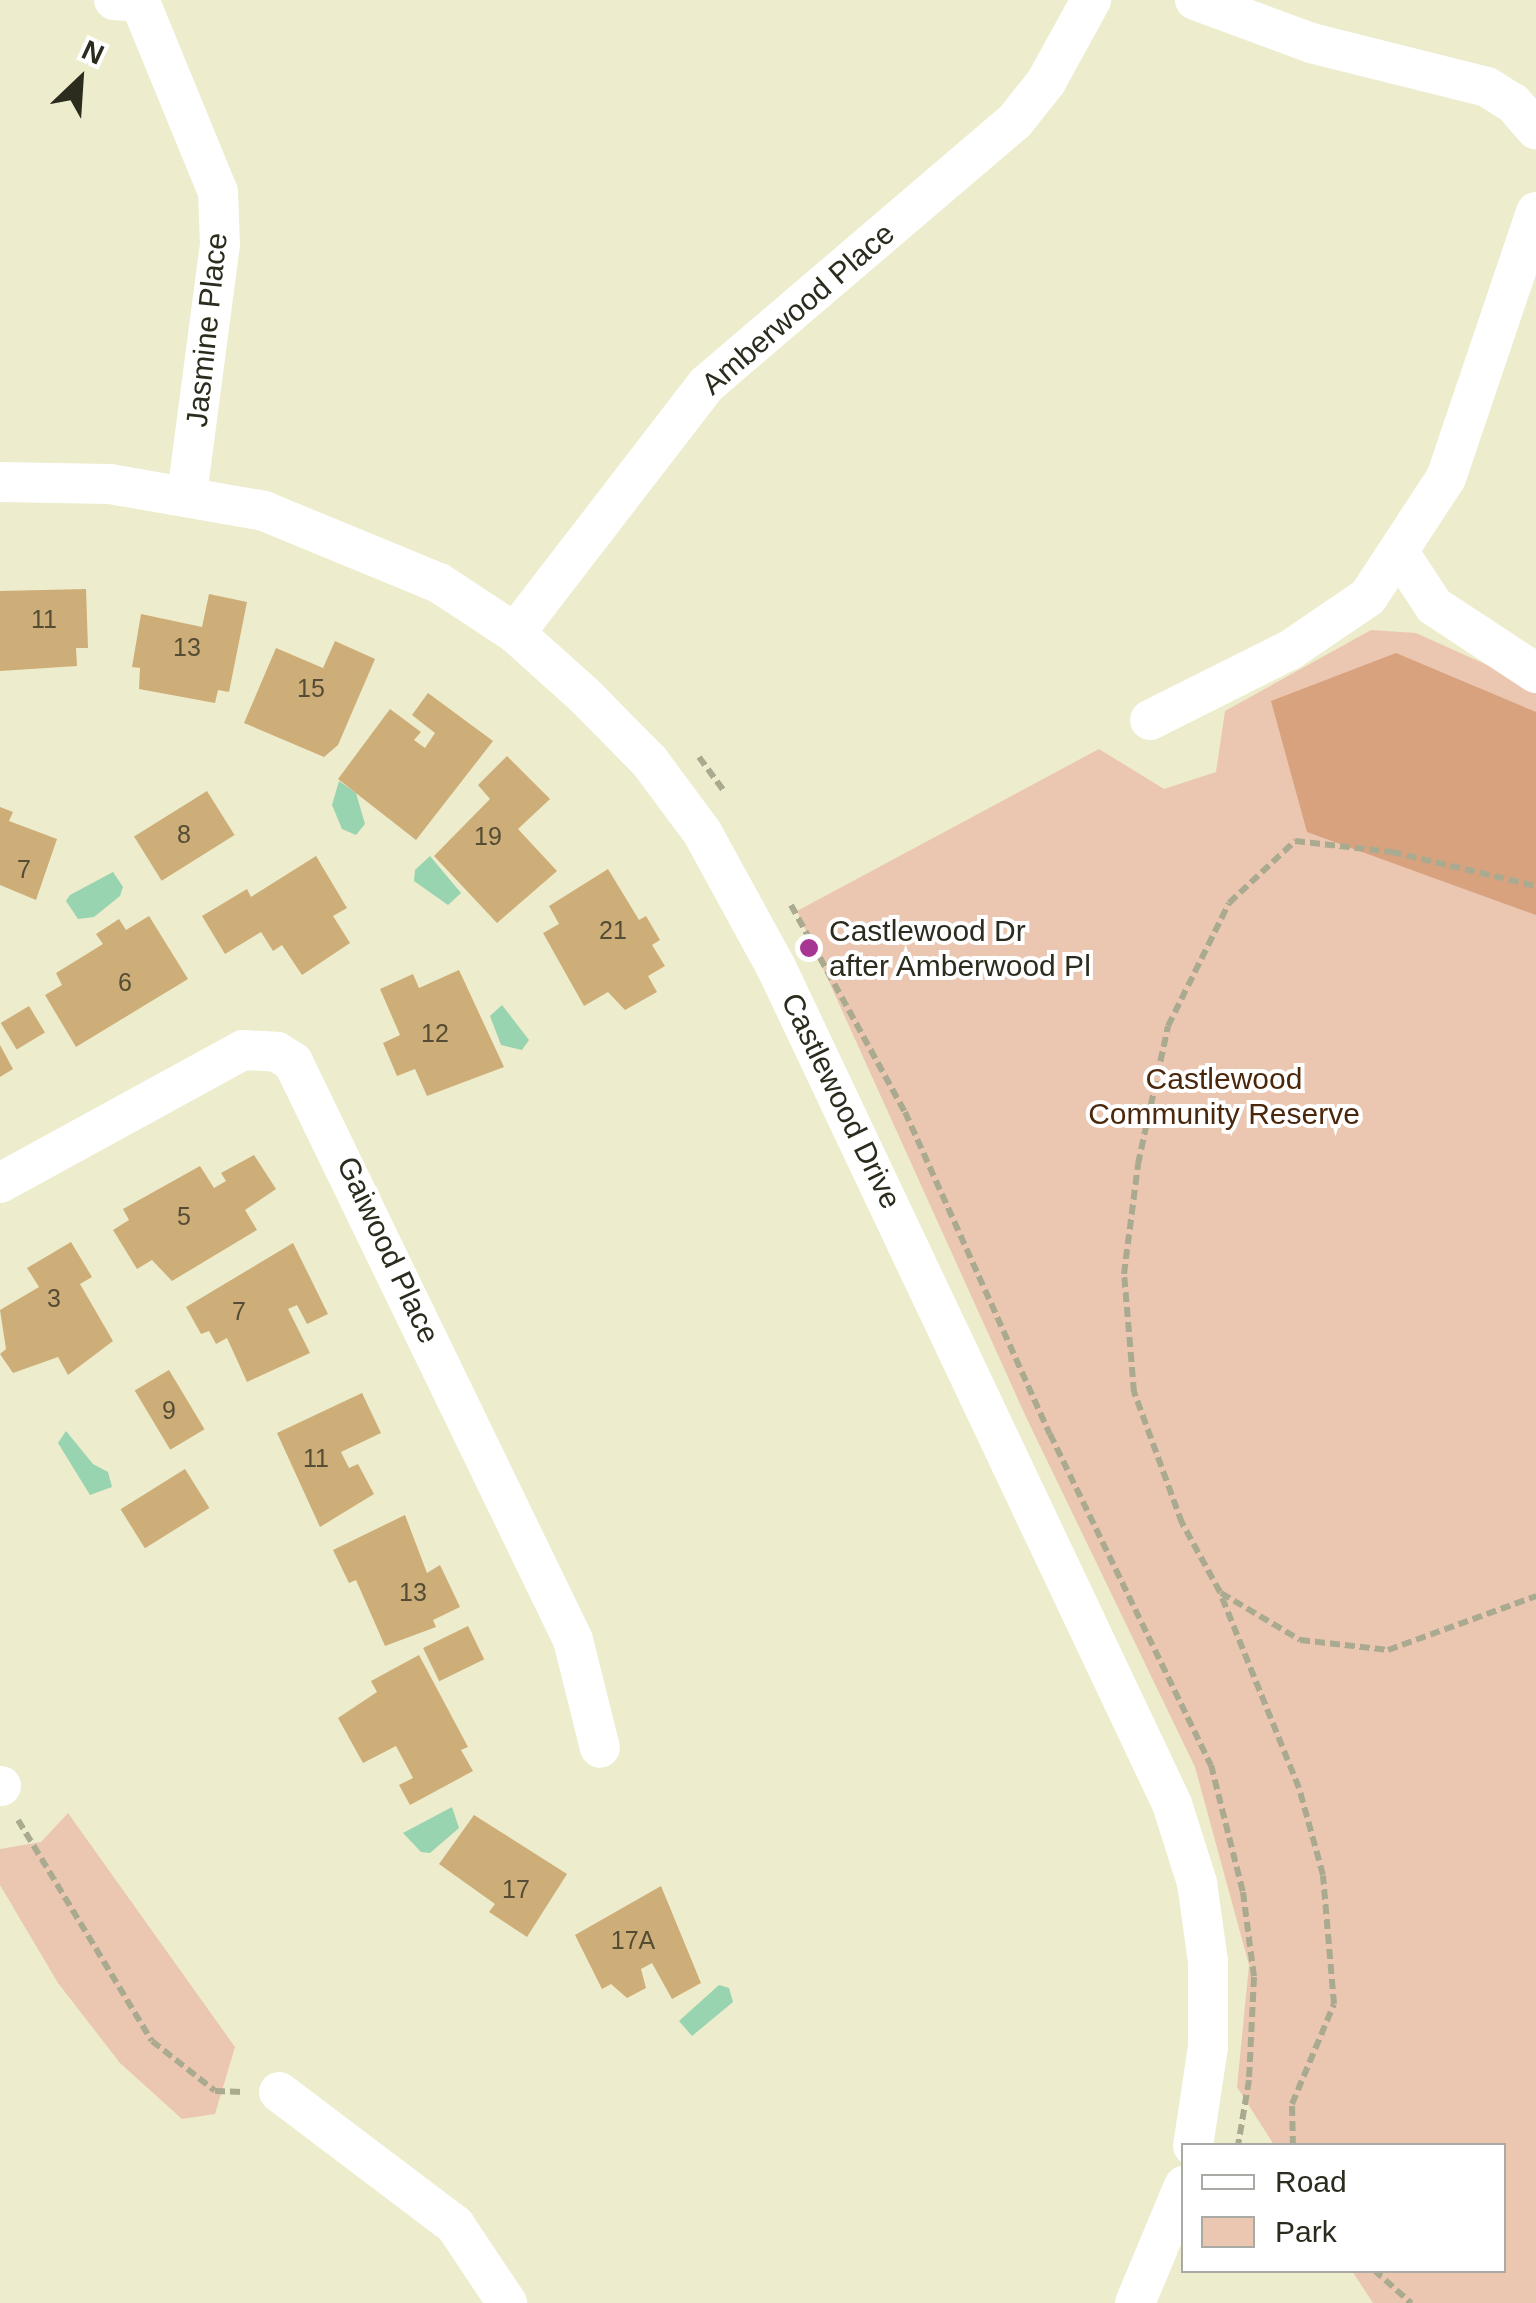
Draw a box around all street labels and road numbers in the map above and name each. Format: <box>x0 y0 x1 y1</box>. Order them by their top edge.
street label: Amberwood Place <box>694 216 902 402</box>
street label: Jasmine Place <box>179 231 235 429</box>
street label: Castlewood Drive <box>773 987 909 1215</box>
street label: Gaiwood Place <box>329 1151 447 1349</box>

